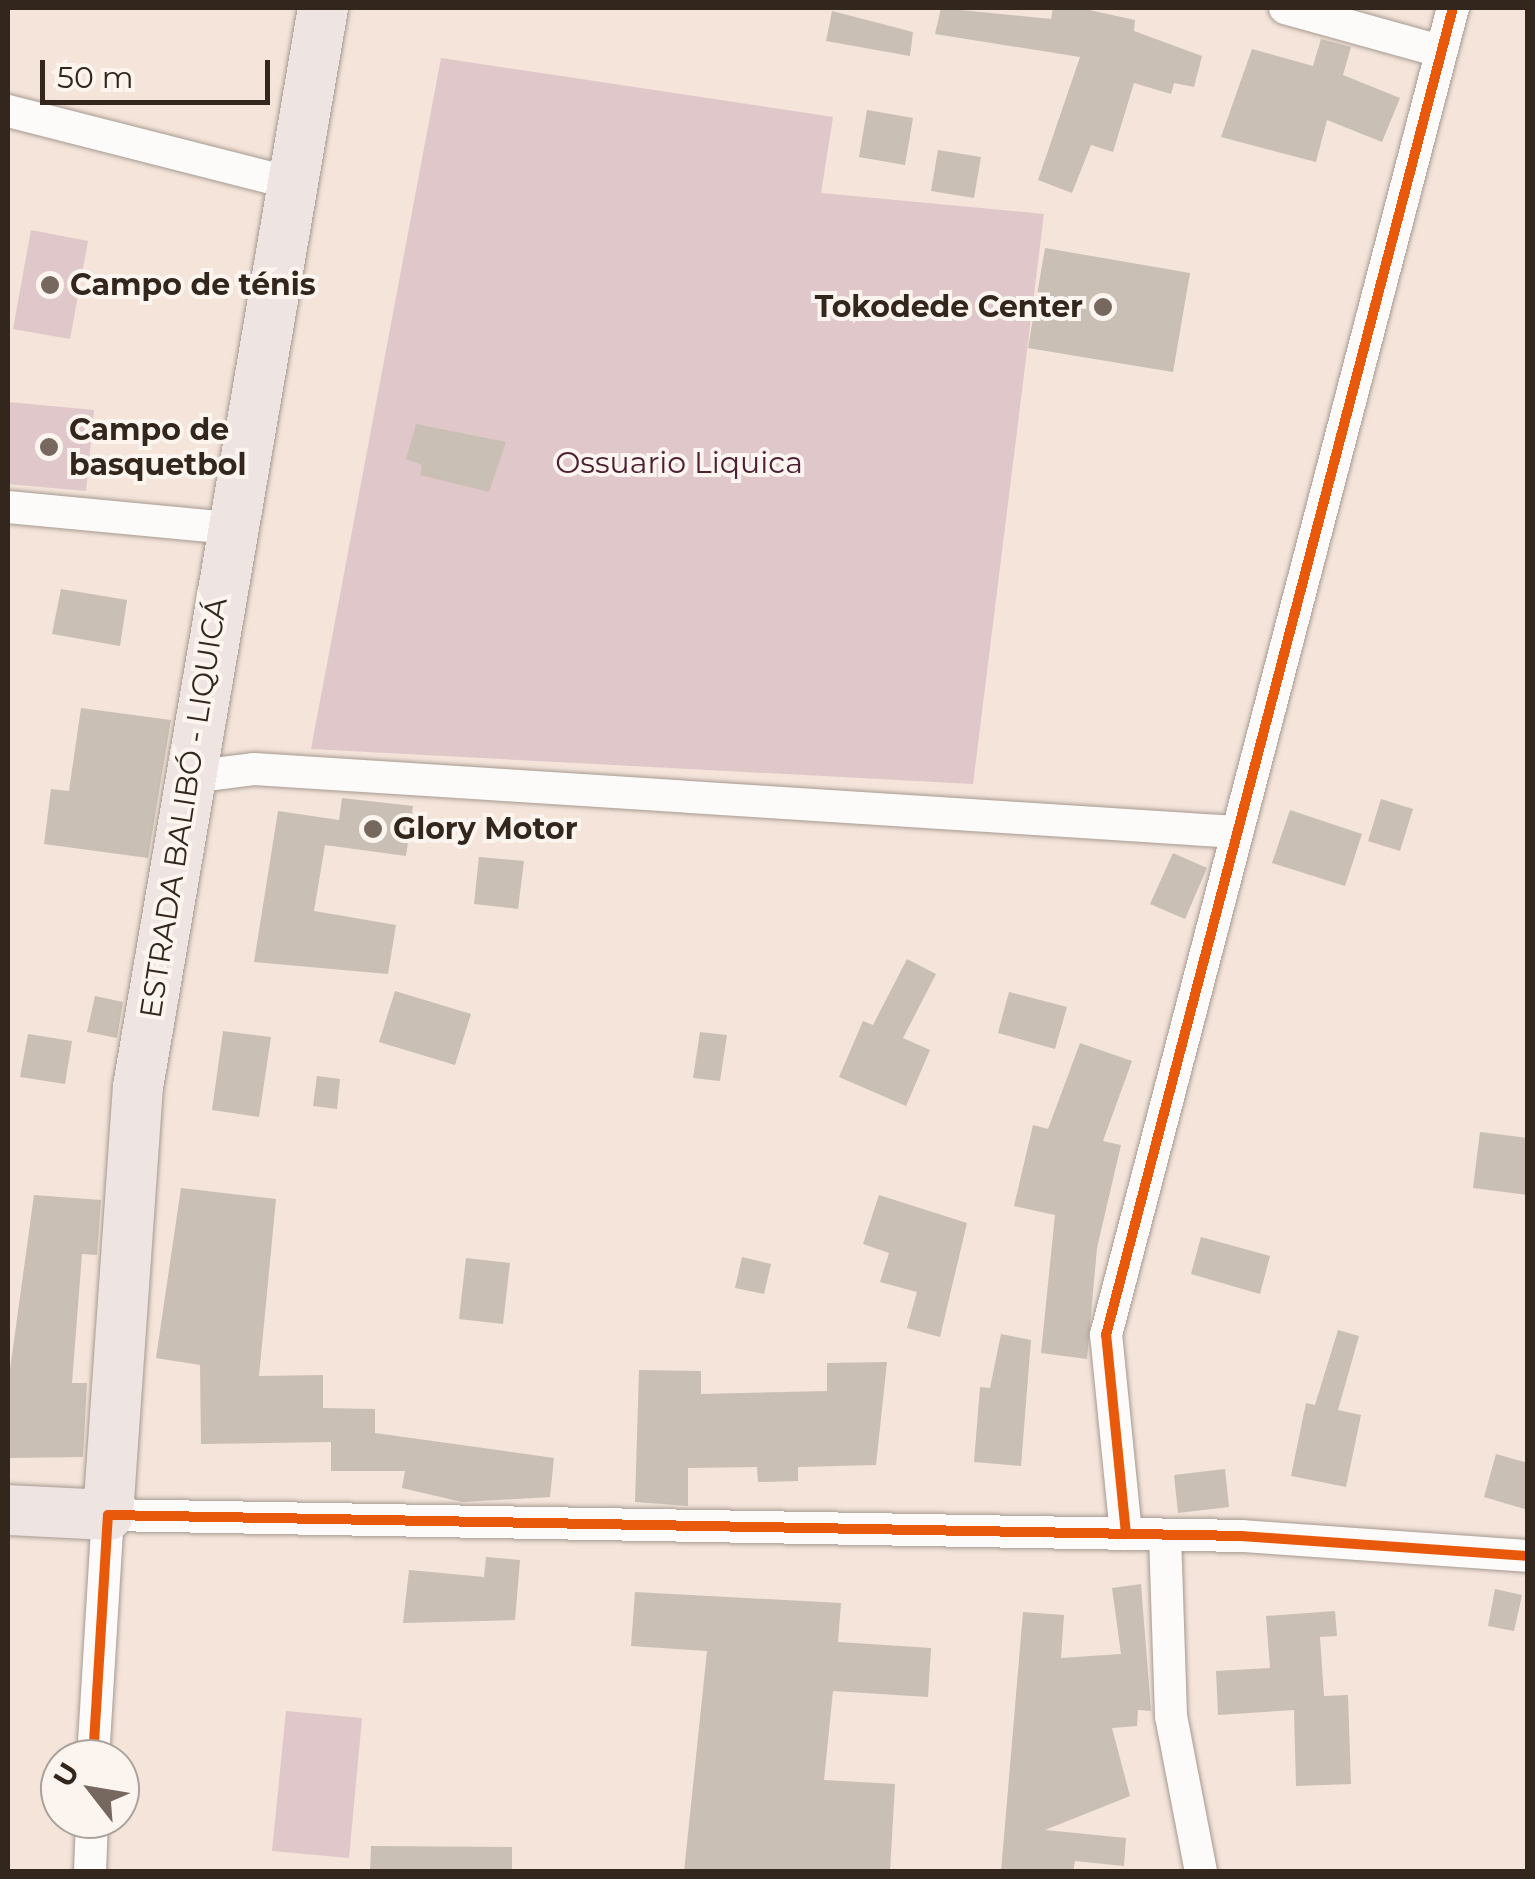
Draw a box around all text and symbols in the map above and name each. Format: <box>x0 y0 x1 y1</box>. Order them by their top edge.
scale bar <box>45 40 275 102</box>
text: 50 m <box>57 59 134 96</box>
place label: Campo de ténis <box>70 267 316 303</box>
marker: Campo de ténis <box>39 274 61 296</box>
place label: Tokodede Center <box>815 289 1083 325</box>
marker: Tokodede Center <box>1092 296 1114 318</box>
place label: Campo de basquetbol <box>69 412 247 482</box>
marker: Campo de basquetbol <box>38 436 60 458</box>
park label: Ossuario Liquica <box>555 445 803 481</box>
street label: ESTRADA BALIBÓ - LIQUICÁ <box>133 595 235 1021</box>
place label: Glory Motor <box>393 811 578 847</box>
marker: Glory Motor <box>362 818 384 840</box>
north arrow <box>40 1739 140 1839</box>
text: U <box>46 1756 86 1793</box>

